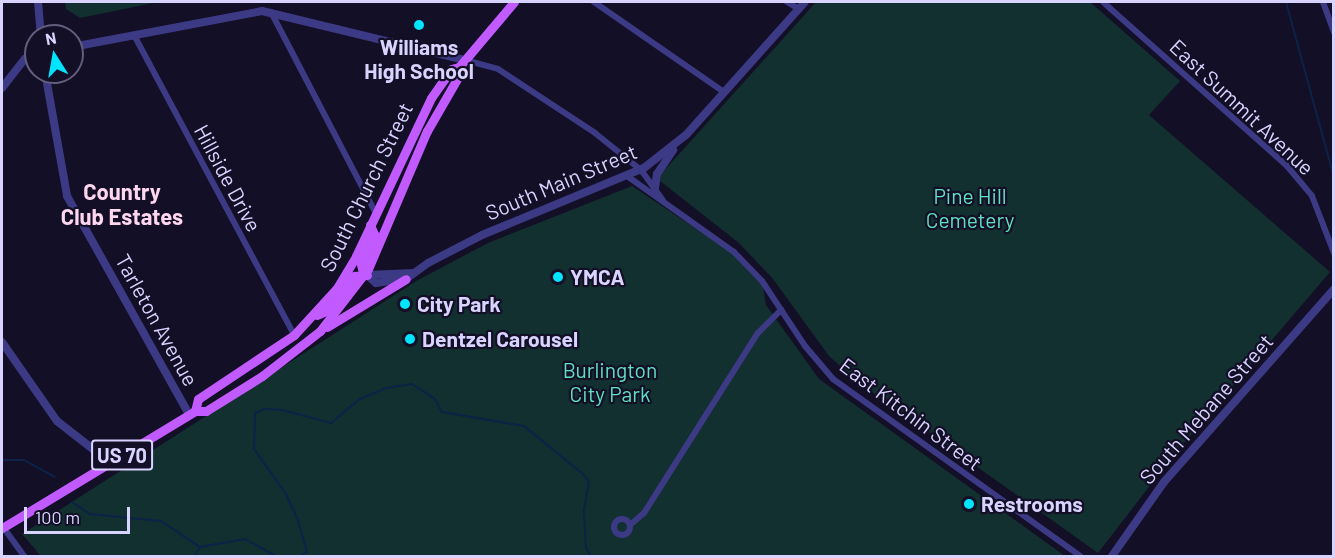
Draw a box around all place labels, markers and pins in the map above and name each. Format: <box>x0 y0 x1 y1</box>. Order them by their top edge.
marker: Williams High School <box>412 18 426 32</box>
place label: Williams High School <box>364 34 474 84</box>
place label: YMCA <box>570 264 624 290</box>
marker: YMCA <box>551 270 565 284</box>
place label: City Park <box>417 291 501 317</box>
marker: City Park <box>398 297 412 311</box>
place label: Dentzel Carousel <box>422 326 578 352</box>
marker: Dentzel Carousel <box>403 332 417 346</box>
place label: Restrooms <box>981 491 1083 517</box>
marker: Restrooms <box>962 497 976 511</box>

